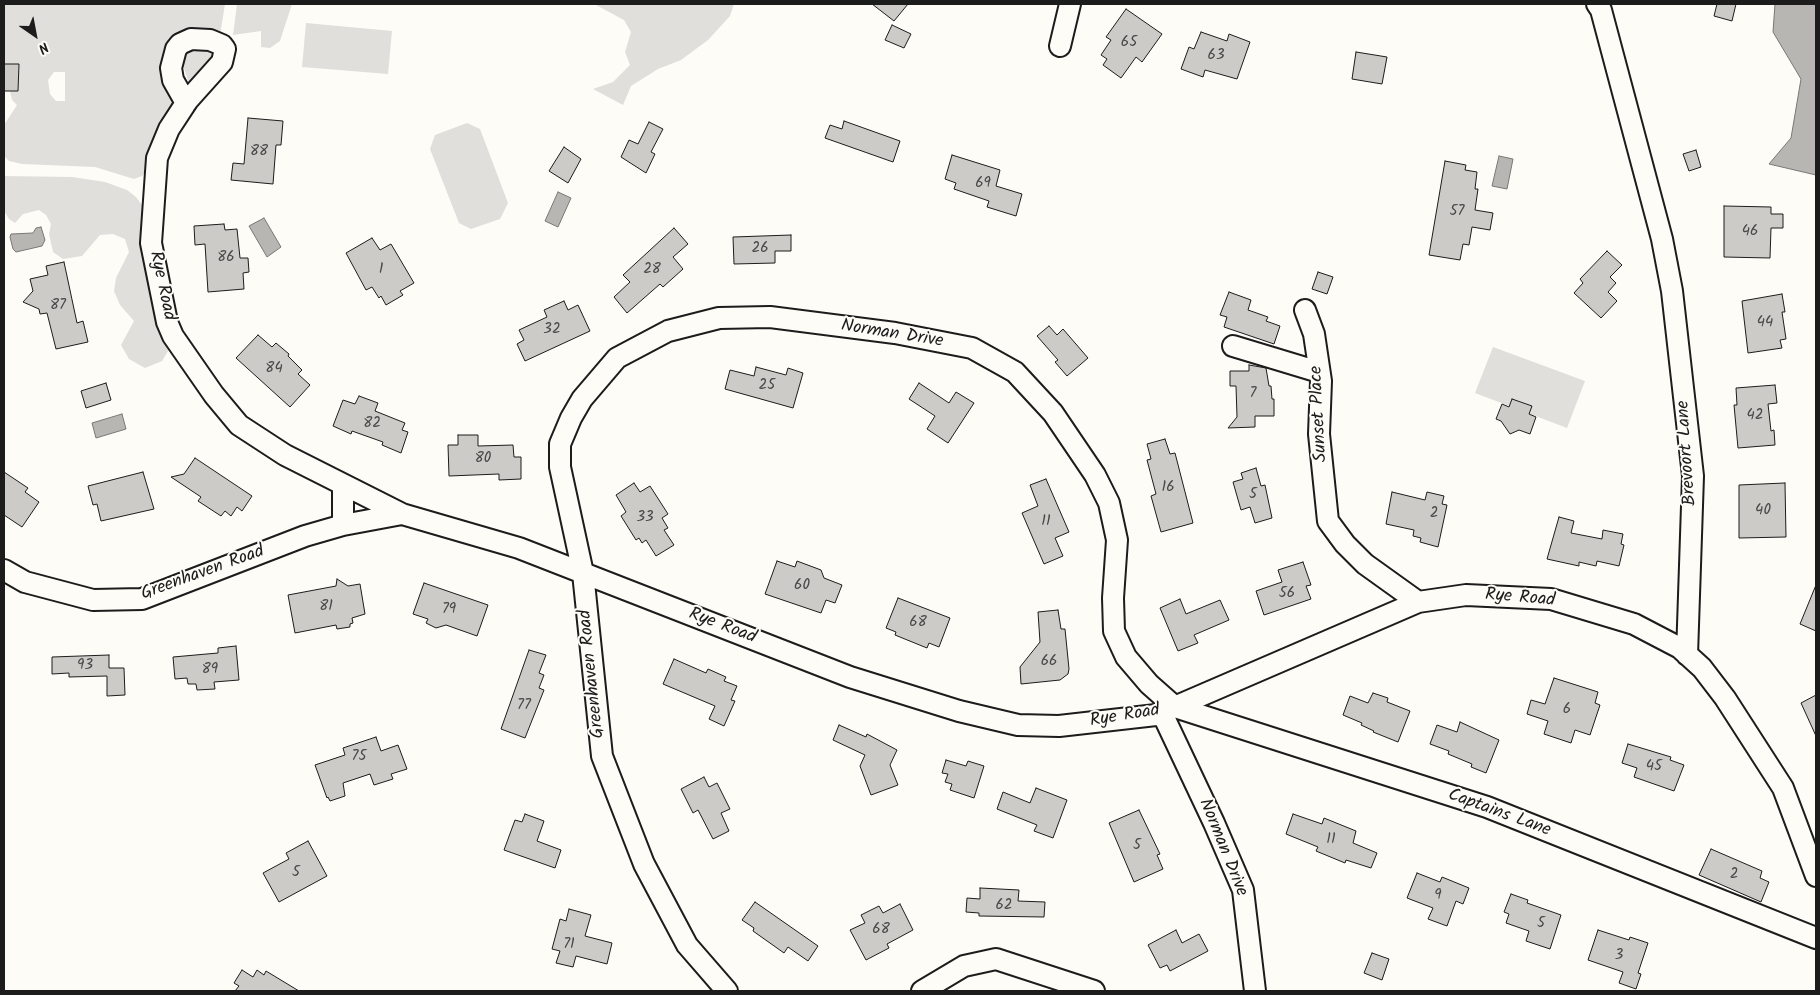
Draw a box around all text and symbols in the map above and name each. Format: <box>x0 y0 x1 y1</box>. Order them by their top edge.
north arrow <box>10 10 60 60</box>
house number: 65 <box>1121 34 1137 52</box>
text: N <box>33 36 53 59</box>
house number: 63 <box>1208 47 1224 65</box>
house number: 88 <box>250 143 268 161</box>
house number: 69 <box>975 175 991 193</box>
house number: 57 <box>1450 203 1464 221</box>
house number: 46 <box>1742 223 1758 241</box>
house number: 26 <box>751 240 769 258</box>
street label: Rye Road <box>143 249 179 323</box>
house number: 86 <box>217 249 235 267</box>
house number: 1 <box>379 261 383 279</box>
house number: 28 <box>643 261 661 279</box>
house number: 87 <box>50 297 66 315</box>
house number: 44 <box>1757 314 1773 332</box>
street label: Norman Drive <box>839 316 945 354</box>
house number: 32 <box>543 321 561 339</box>
house number: 84 <box>265 360 283 378</box>
street label: Sunset Place <box>1307 365 1333 463</box>
house number: 25 <box>759 377 775 395</box>
house number: 7 <box>1250 385 1256 403</box>
street label: Brevoort Lane <box>1674 400 1702 506</box>
house number: 42 <box>1747 407 1763 425</box>
house number: 82 <box>363 415 381 433</box>
house number: 80 <box>475 450 491 468</box>
house number: 16 <box>1161 479 1175 497</box>
house number: 5 <box>1249 486 1257 504</box>
house number: 40 <box>1755 502 1771 520</box>
house number: 2 <box>1430 505 1438 523</box>
house number: 33 <box>636 509 654 527</box>
house number: 11 <box>1041 513 1051 531</box>
street label: Greenhaven Road <box>138 542 268 606</box>
house number: 60 <box>794 577 810 595</box>
house number: 56 <box>1279 585 1295 603</box>
street label: Rye Road <box>1484 585 1556 613</box>
house number: 81 <box>319 598 333 616</box>
house number: 79 <box>442 601 456 619</box>
street label: Rye Road <box>685 604 759 650</box>
street label: Greenhaven Road <box>575 609 611 739</box>
house number: 68 <box>909 614 927 632</box>
house number: 66 <box>1041 653 1057 671</box>
house number: 93 <box>77 657 93 675</box>
house number: 89 <box>202 661 218 679</box>
house number: 77 <box>517 697 531 715</box>
street label: Rye Road <box>1089 701 1161 733</box>
house number: 6 <box>1563 701 1571 719</box>
house number: 75 <box>352 748 366 766</box>
house number: 45 <box>1646 758 1662 776</box>
street label: Captains Lane <box>1445 785 1553 843</box>
street label: Norman Drive <box>1193 796 1251 900</box>
house number: 11 <box>1326 831 1336 849</box>
house number: 5 <box>1133 837 1141 855</box>
house number: 5 <box>292 864 300 882</box>
house number: 2 <box>1730 866 1738 884</box>
house number: 9 <box>1434 887 1442 905</box>
house number: 62 <box>995 897 1013 915</box>
house number: 5 <box>1537 915 1545 933</box>
house number: 68 <box>872 921 890 939</box>
house number: 71 <box>563 936 575 954</box>
house number: 3 <box>1615 947 1623 965</box>

